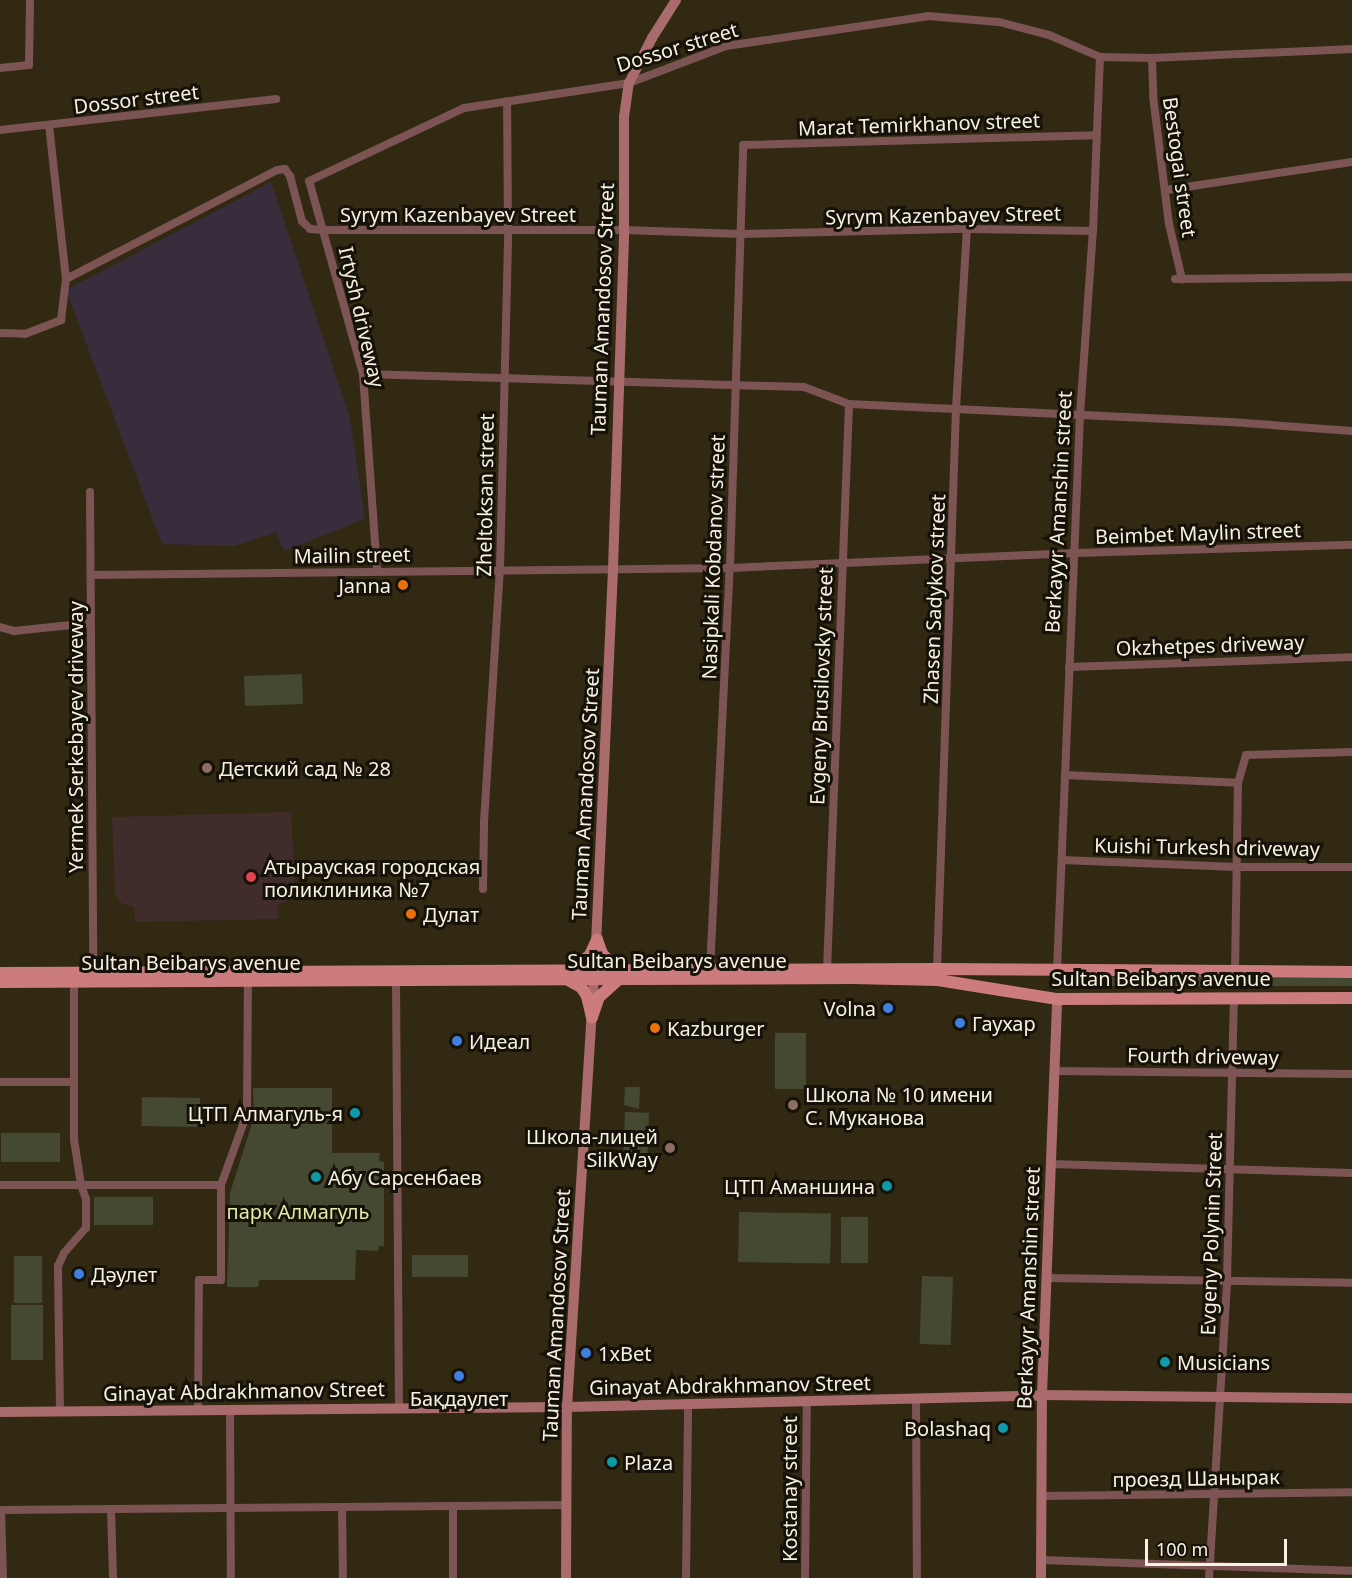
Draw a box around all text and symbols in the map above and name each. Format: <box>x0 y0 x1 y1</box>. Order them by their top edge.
street label: Dossor street <box>613 17 741 77</box>
street label: Dossor street <box>72 79 200 119</box>
street label: Bestogai street <box>1158 95 1202 239</box>
street label: Marat Temirkhanov street <box>798 108 1040 140</box>
street label: Tauman Amandosov Street <box>586 182 618 436</box>
street label: Syrym Kazenbayev Street <box>825 201 1061 229</box>
street label: Syrym Kazenbayev Street <box>340 202 576 226</box>
street label: Irtysh driveway <box>334 244 390 390</box>
street label: Berkayyr Amanshin street <box>1040 390 1076 634</box>
street label: Zheltoksan street <box>472 413 498 577</box>
street label: Nasipkali Kobdanov street <box>697 434 729 680</box>
street label: Zhasen Sadykov street <box>918 493 950 705</box>
street label: Beimbet Maylin street <box>1095 517 1301 549</box>
street label: Mailin street <box>293 542 411 568</box>
street label: Evgeny Brusilovsky street <box>805 567 837 805</box>
place label: Janna <box>338 573 391 597</box>
marker: Janna <box>396 578 410 592</box>
street label: Yermek Serkebayev driveway <box>63 601 87 873</box>
street label: Okzhetpes driveway <box>1115 630 1305 660</box>
street label: Tauman Amandosov Street <box>566 667 604 921</box>
place label: Детский сад № 28 <box>219 756 391 780</box>
marker: Детский сад № 28 <box>200 761 214 775</box>
street label: Kuishi Turkesh driveway <box>1094 833 1320 861</box>
place label: Атырауская городская поликлиника №7 <box>264 854 480 901</box>
marker: Атырауская городская поликлиника №7 <box>242 868 260 886</box>
place label: Дулат <box>423 902 479 926</box>
marker: Дулат <box>404 907 418 921</box>
street label: Sultan Beibarys avenue <box>567 948 787 972</box>
street label: Sultan Beibarys avenue <box>81 950 301 974</box>
street label: Sultan Beibarys avenue <box>1051 966 1271 990</box>
place label: Volna <box>824 996 876 1020</box>
marker: Volna <box>881 1001 895 1015</box>
place label: Гаухар <box>972 1011 1036 1035</box>
place label: Kazburger <box>667 1016 765 1040</box>
marker: Гаухар <box>953 1016 967 1030</box>
marker: Kazburger <box>648 1021 662 1035</box>
place label: Идеал <box>469 1029 530 1053</box>
marker: Идеал <box>450 1034 464 1048</box>
street label: Fourth driveway <box>1127 1043 1279 1069</box>
place label: Школа № 10 имени С. Муканова <box>805 1082 993 1129</box>
marker: Школа № 10 имени С. Муканова <box>786 1098 800 1112</box>
place label: ЦТП Алмагуль-я <box>188 1101 343 1125</box>
marker: ЦТП Алмагуль-я <box>348 1106 362 1120</box>
place label: Школа-лицей SilkWay <box>526 1124 658 1171</box>
street label: Evgeny Polynin Street <box>1195 1132 1227 1336</box>
marker: Школа-лицей SilkWay <box>663 1141 677 1155</box>
place label: Абу Сарсенбаев <box>328 1165 482 1189</box>
street label: Berkayyr Amanshin street <box>1012 1166 1044 1410</box>
marker: Абу Сарсенбаев <box>309 1170 323 1184</box>
place label: ЦТП Аманшина <box>724 1174 875 1198</box>
marker: ЦТП Аманшина <box>880 1179 894 1193</box>
street label: Tauman Amandosov Street <box>537 1188 575 1442</box>
park label: парк Алмагуль <box>227 1199 369 1223</box>
place label: Дәулет <box>91 1262 157 1286</box>
marker: Дәулет <box>72 1267 86 1281</box>
place label: 1xBet <box>598 1341 652 1365</box>
marker: 1xBet <box>579 1346 593 1360</box>
place label: Musicians <box>1177 1350 1270 1374</box>
marker: Musicians <box>1158 1355 1172 1369</box>
marker: Бақдаулет <box>452 1369 466 1383</box>
street label: Ginayat Abdrakhmanov Street <box>589 1371 871 1399</box>
street label: Ginayat Abdrakhmanov Street <box>103 1377 385 1405</box>
place label: Бақдаулет <box>410 1386 508 1410</box>
street label: Kostanay street <box>777 1416 801 1562</box>
place label: Bolashaq <box>904 1416 991 1440</box>
marker: Bolashaq <box>996 1421 1010 1435</box>
place label: Plaza <box>624 1450 673 1474</box>
marker: Plaza <box>605 1455 619 1469</box>
street label: проезд Шанырак <box>1112 1465 1280 1491</box>
scale bar <box>1148 1527 1290 1565</box>
text: 100 m <box>1156 1537 1208 1561</box>

